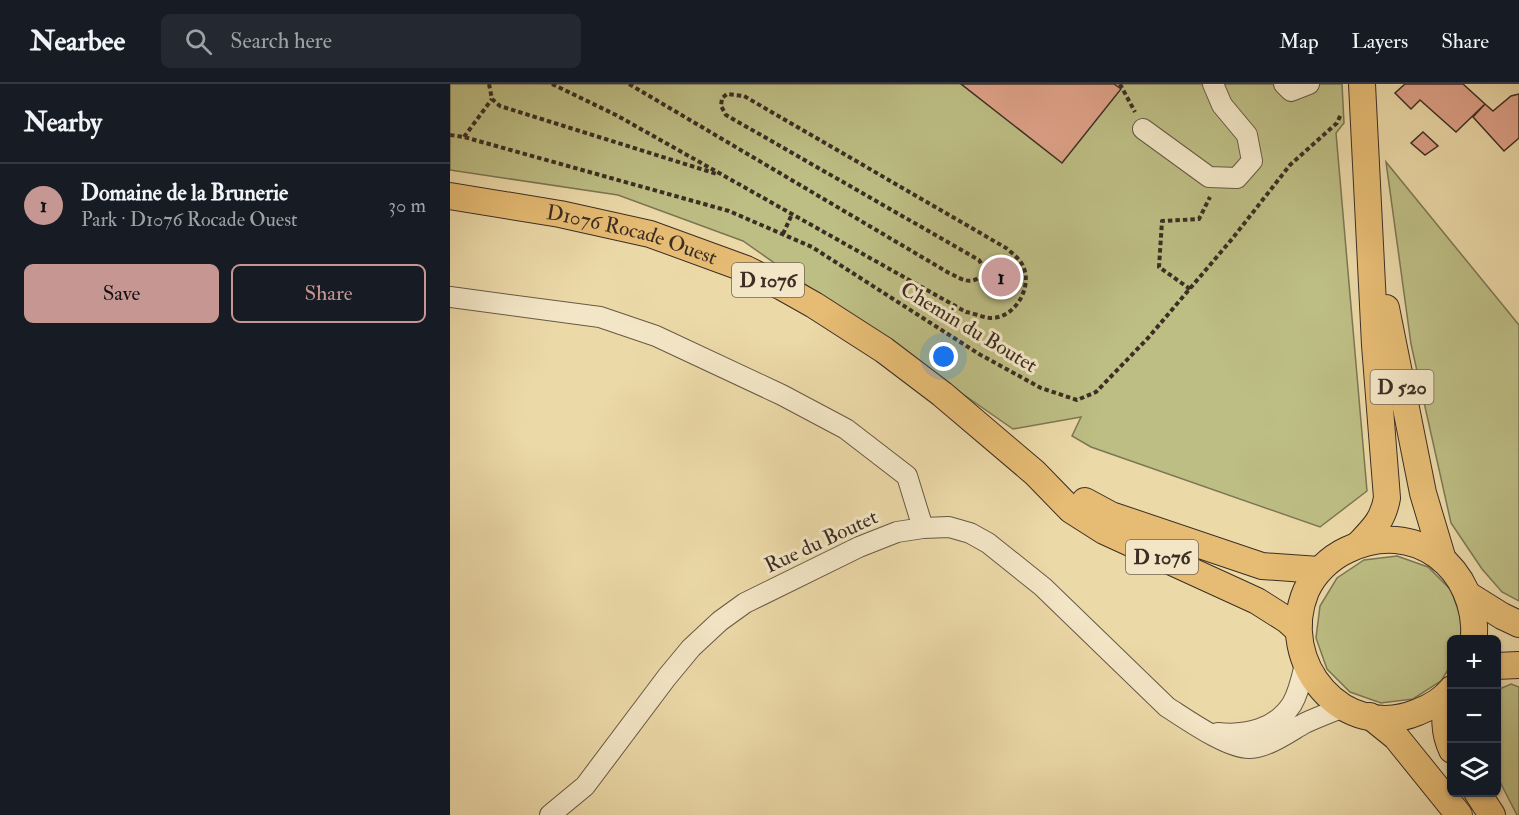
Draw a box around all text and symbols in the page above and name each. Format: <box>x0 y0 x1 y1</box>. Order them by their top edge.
search box <box>161 14 581 68</box>
text: Nearbee <box>30 24 125 59</box>
icon: search <box>182 25 215 58</box>
text: Search here <box>230 27 332 55</box>
text: Map <box>1279 28 1319 55</box>
text: Layers <box>1352 28 1408 55</box>
text: Share <box>1441 28 1489 55</box>
text: Nearby <box>24 107 102 139</box>
text: Domaine de la Brunerie <box>81 179 288 207</box>
text: 1 <box>40 193 47 218</box>
text: 30 m <box>388 193 426 218</box>
street label: D1076 Rocade Ouest <box>544 199 721 271</box>
text: Park · D1076 Rocade Ouest <box>81 207 298 232</box>
pin: 1 <box>982 254 1020 300</box>
road number: D 1076 <box>732 263 804 297</box>
button: Save <box>24 264 219 323</box>
button: Share <box>231 264 426 323</box>
street label: Chemin du Boutet <box>895 276 1042 379</box>
your location <box>929 342 958 371</box>
road number: D 520 <box>1370 370 1434 404</box>
street label: Rue du Boutet <box>760 503 882 579</box>
road number: D 1076 <box>1126 540 1198 574</box>
map controls <box>1447 635 1501 797</box>
button: + <box>1447 635 1501 689</box>
button: − <box>1447 689 1501 743</box>
button: layers <box>1447 743 1501 797</box>

